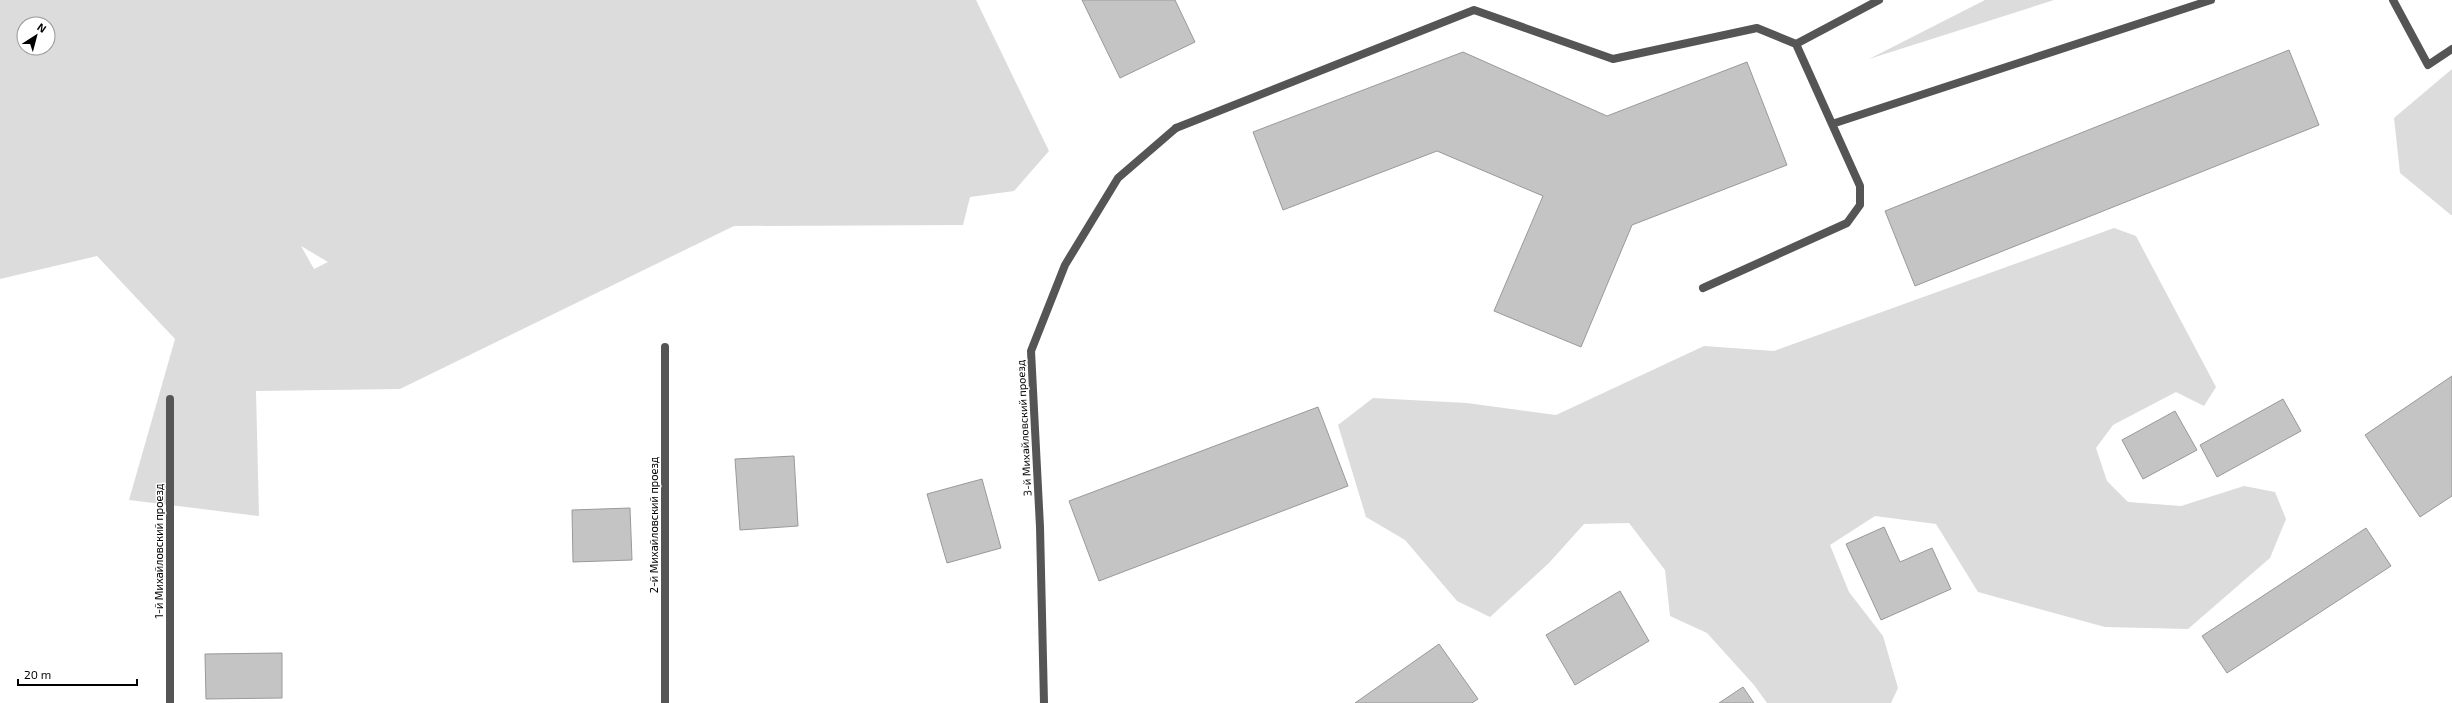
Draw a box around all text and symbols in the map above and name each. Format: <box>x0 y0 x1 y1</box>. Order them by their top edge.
north arrow <box>16 16 56 56</box>
text: N <box>35 20 49 35</box>
street label: 3-й Михайловский проезд <box>1013 359 1034 497</box>
street label: 2-й Михайловский проезд <box>647 456 660 593</box>
street label: 1-й Михайловский проезд <box>152 483 165 618</box>
scale bar <box>18 661 137 687</box>
text: 20 m <box>24 667 51 681</box>

